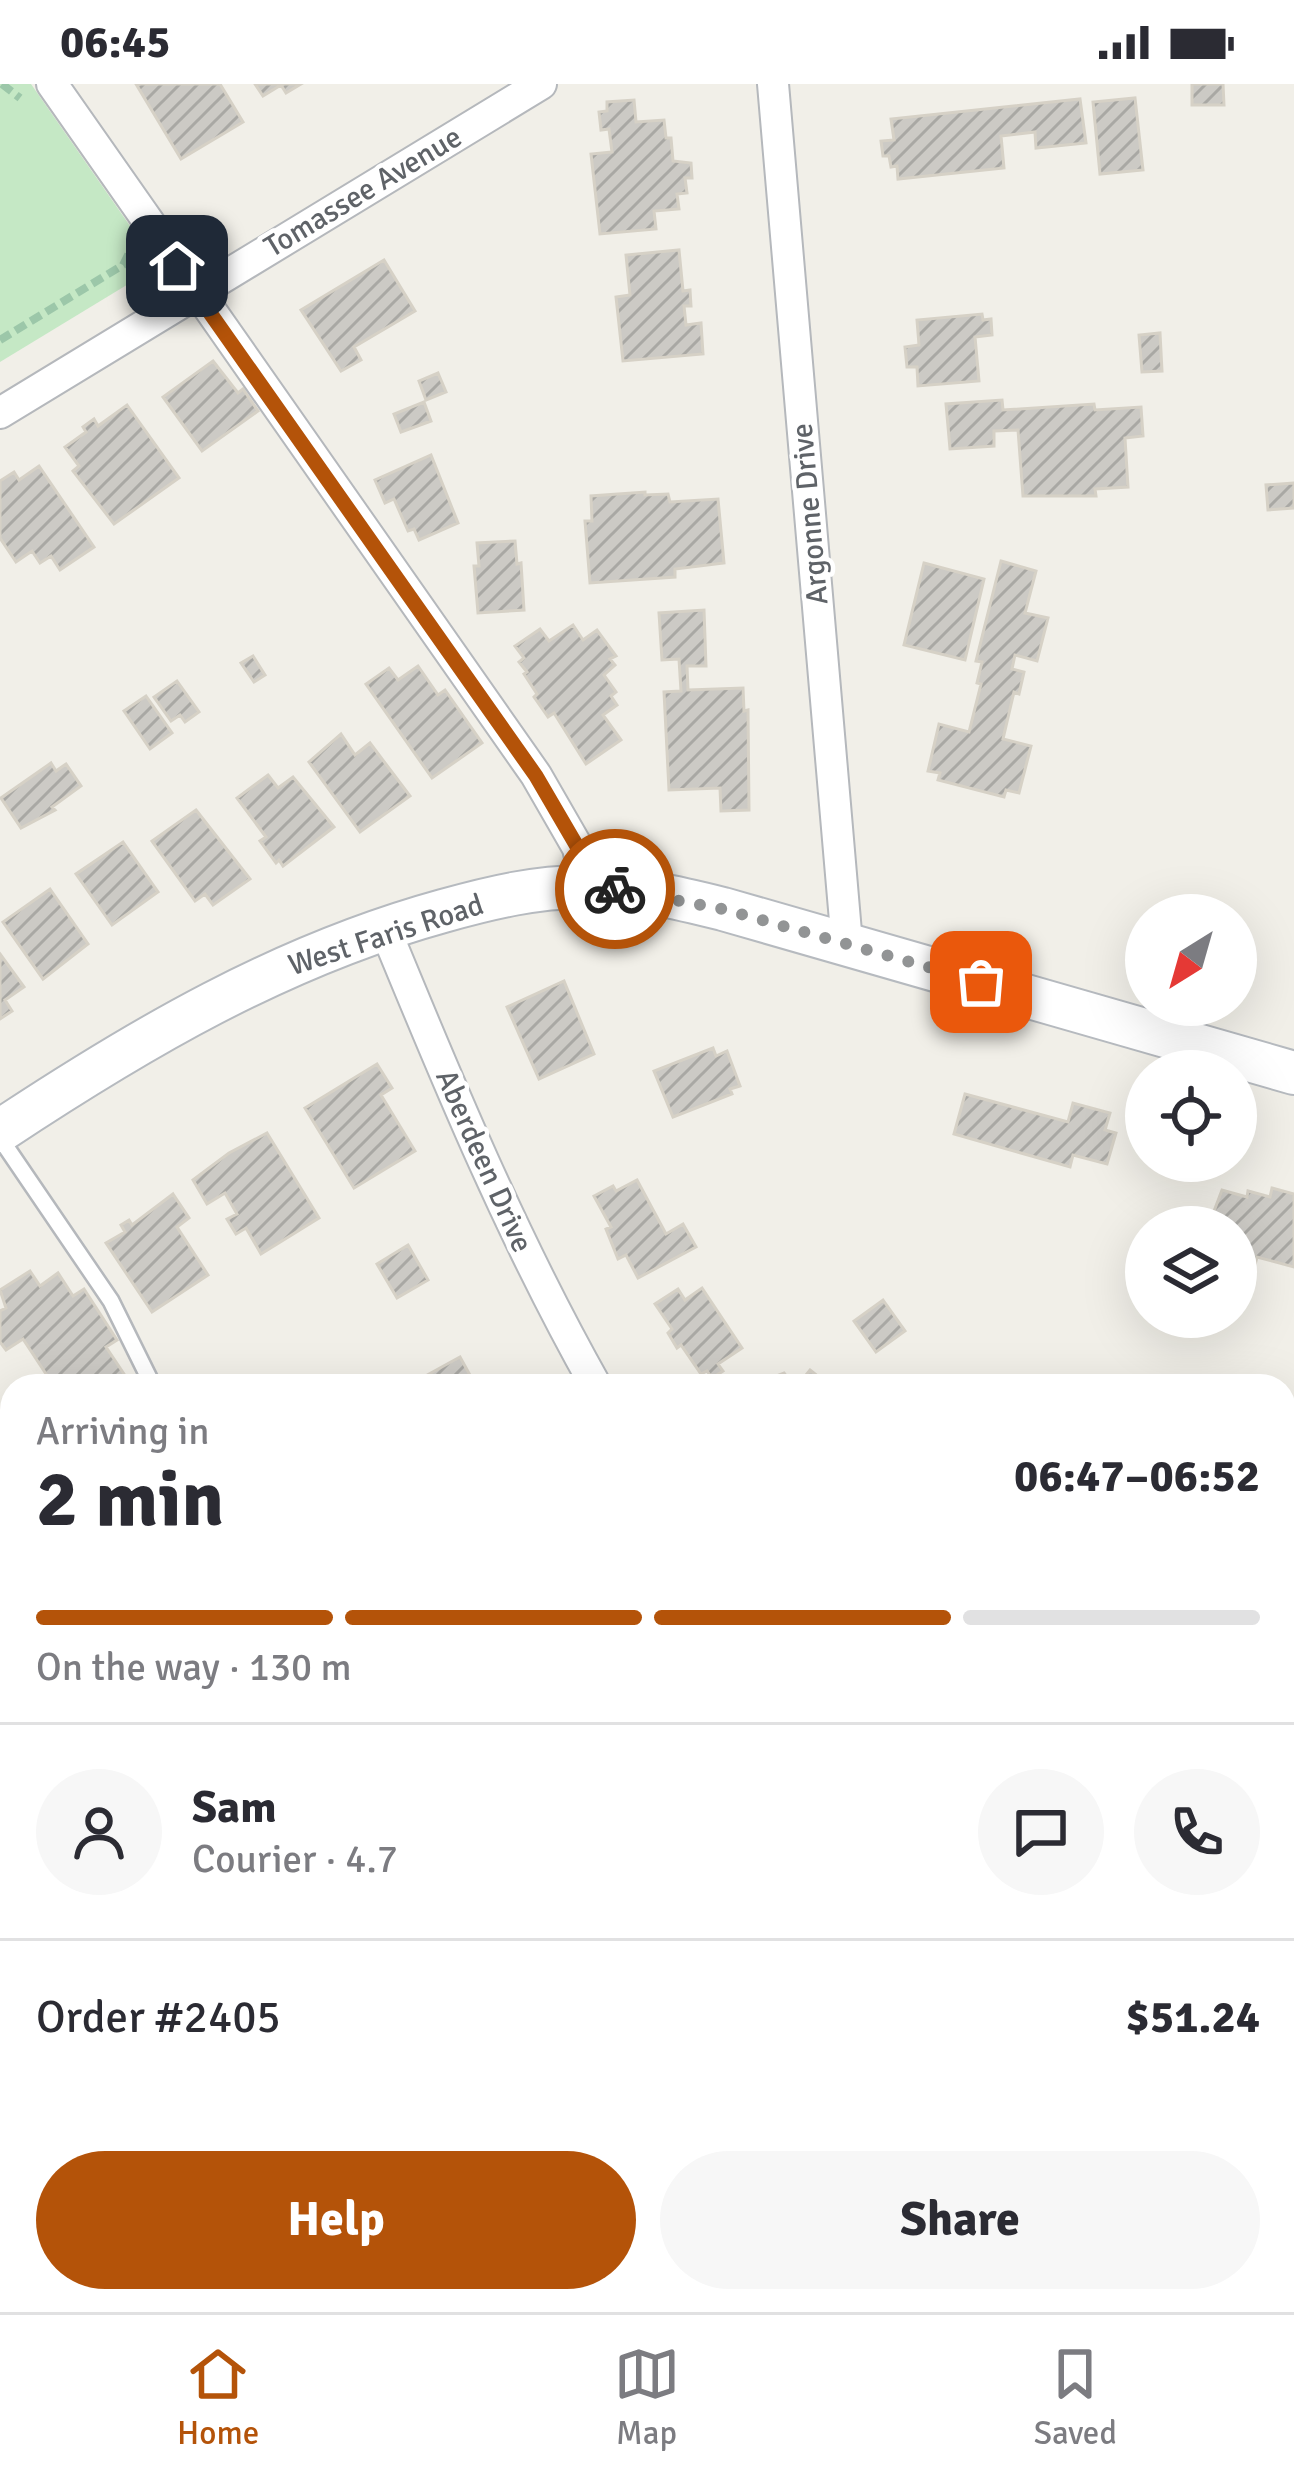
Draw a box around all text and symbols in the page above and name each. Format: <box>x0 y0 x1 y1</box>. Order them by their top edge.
text: 06:45 <box>60 15 170 70</box>
street label: Tomassee Avenue <box>258 119 468 265</box>
pin <box>126 215 228 317</box>
icon: home <box>144 233 210 299</box>
street label: Argonne Drive <box>784 422 836 606</box>
courier <box>555 829 675 949</box>
icon: bike <box>582 856 648 922</box>
street label: West Faris Road <box>284 886 488 984</box>
north arrow <box>1125 894 1257 1026</box>
map controls <box>1125 894 1257 1338</box>
pin <box>930 931 1032 1033</box>
icon: bag <box>948 949 1014 1015</box>
button: locate <box>1125 1050 1257 1182</box>
street label: Aberdeen Drive <box>427 1064 541 1258</box>
button: layers <box>1125 1206 1257 1338</box>
text: Arriving in <box>36 1407 210 1455</box>
text: 06:47–06:52 <box>1014 1449 1260 1504</box>
text: 2 min <box>36 1452 224 1548</box>
text: On the way · 130 m <box>36 1643 352 1691</box>
button: person <box>36 1769 162 1895</box>
button: chat <box>978 1769 1104 1895</box>
button: phone <box>1134 1769 1260 1895</box>
text: Sam <box>192 1780 277 1835</box>
text: Courier · 4.7 <box>192 1835 398 1883</box>
text: Order #2405 <box>36 1990 281 2045</box>
text: $51.24 <box>1126 1990 1260 2045</box>
button: Help <box>36 2151 636 2289</box>
button: Share <box>660 2151 1260 2289</box>
tab: Home <box>177 2341 259 2454</box>
tab: Map <box>614 2341 680 2454</box>
tab: Saved <box>1034 2341 1117 2454</box>

